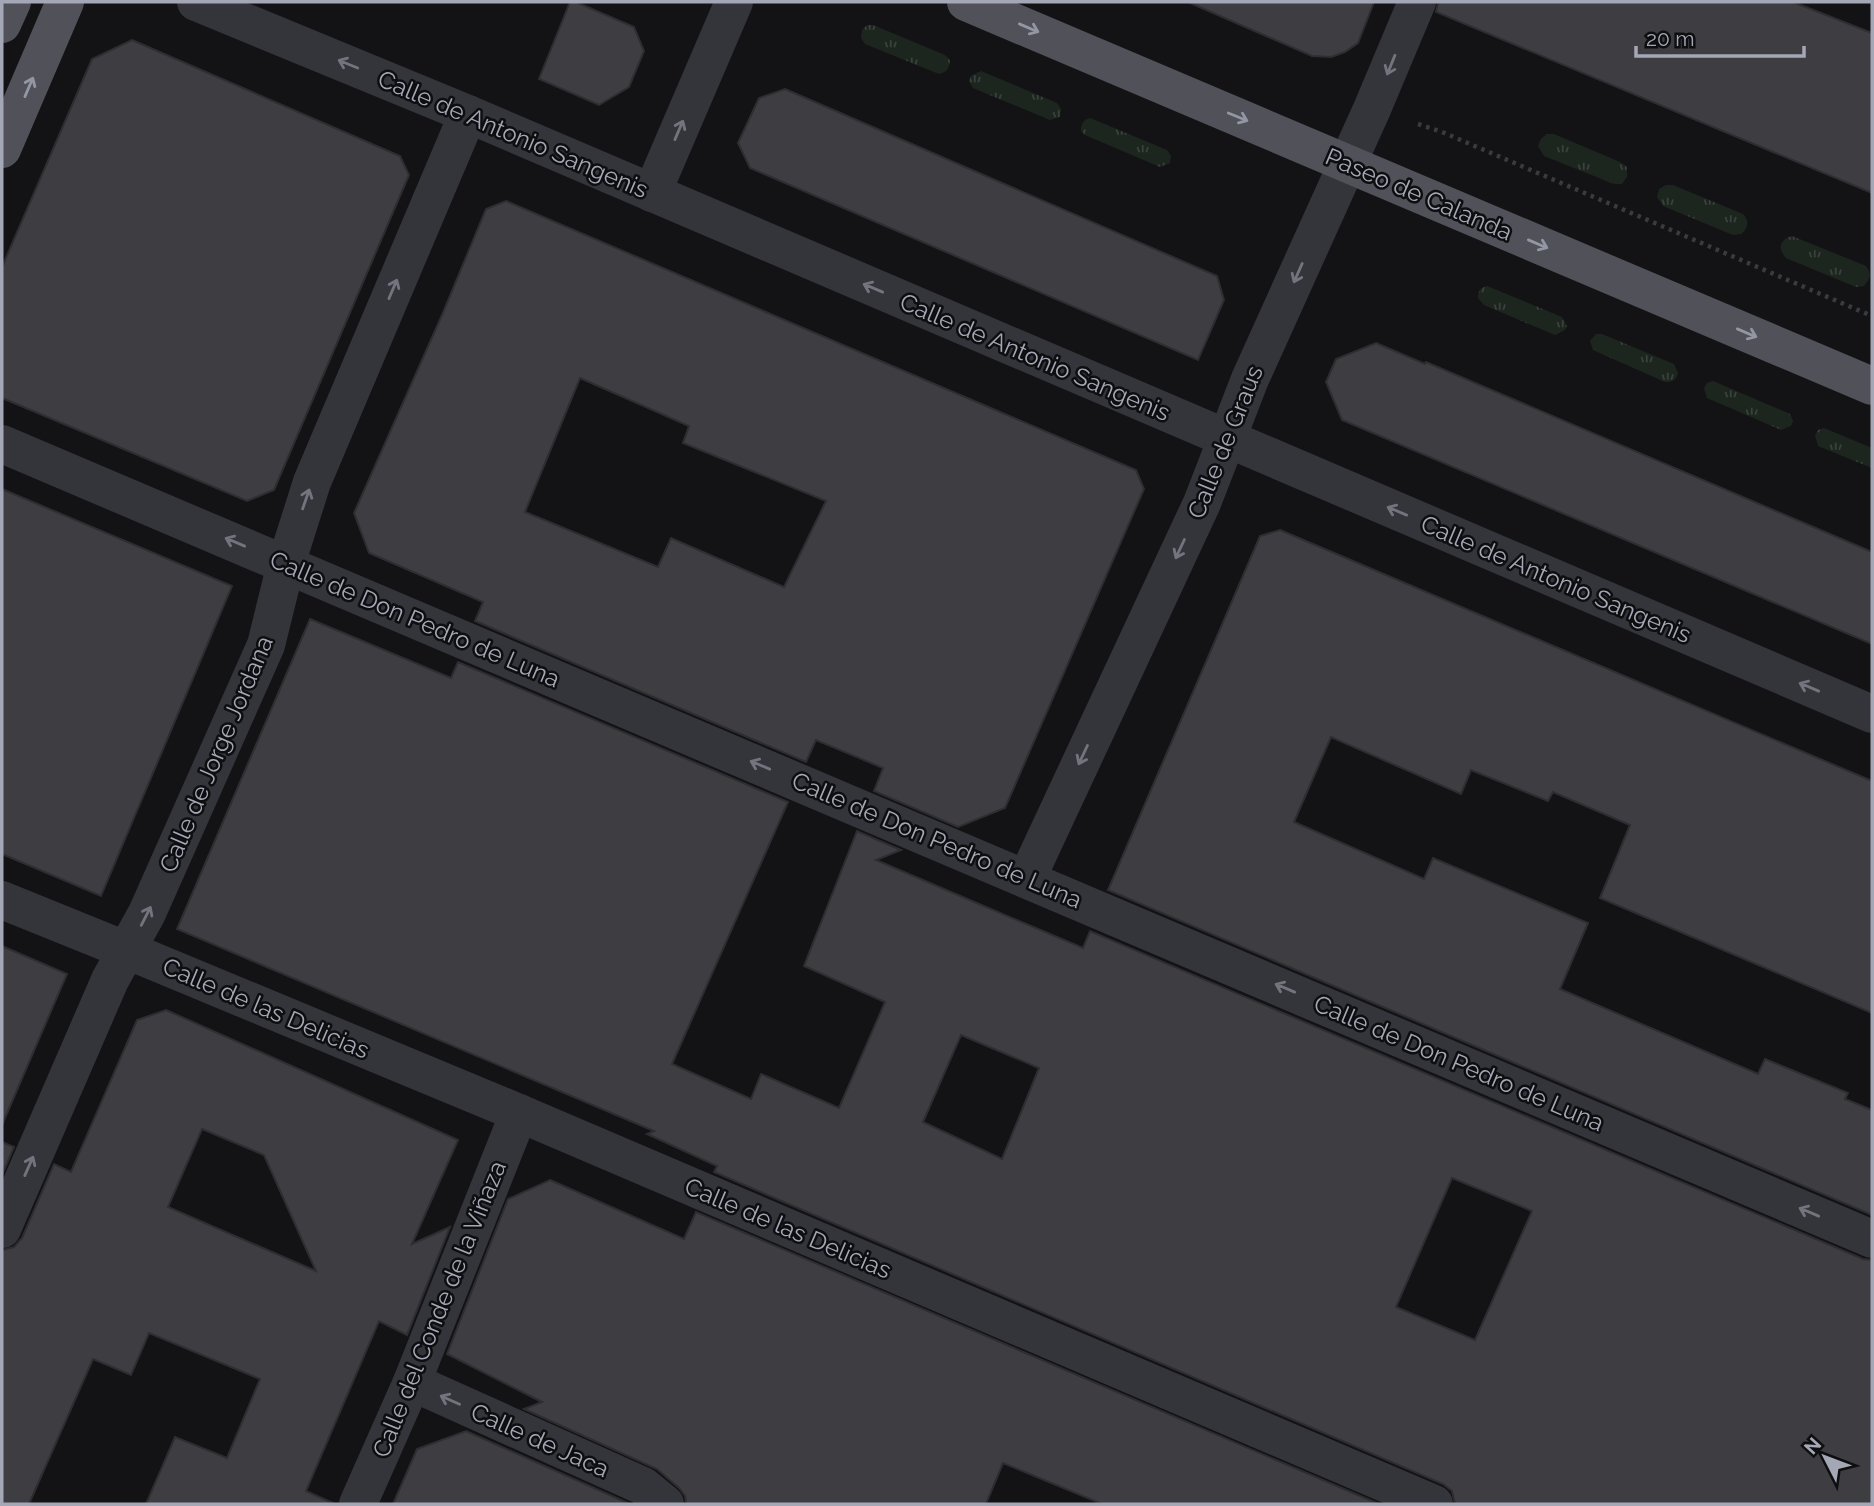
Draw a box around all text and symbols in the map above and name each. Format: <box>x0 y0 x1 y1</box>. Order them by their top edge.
scale bar <box>1636 14 1804 58</box>
one-way arrow <box>1017 23 1039 36</box>
text: 20 m <box>1646 26 1694 51</box>
one-way arrow <box>1383 54 1396 75</box>
one-way arrow <box>337 57 359 70</box>
street label: Calle de Antonio Sangenis <box>374 64 652 204</box>
one-way arrow <box>23 76 36 98</box>
one-way arrow <box>1227 111 1248 124</box>
one-way arrow <box>673 120 686 142</box>
street label: Paseo de Calanda <box>1321 142 1517 246</box>
one-way arrow <box>1526 238 1548 251</box>
one-way arrow <box>1291 262 1304 283</box>
one-way arrow <box>388 279 401 300</box>
one-way arrow <box>862 280 884 293</box>
street label: Calle de Antonio Sangenis <box>896 287 1174 427</box>
one-way arrow <box>1736 327 1758 340</box>
street label: Calle de Graus <box>1181 361 1269 523</box>
one-way arrow <box>300 488 313 510</box>
one-way arrow <box>1387 504 1409 517</box>
street label: Calle de Antonio Sangenis <box>1417 509 1695 649</box>
one-way arrow <box>224 535 246 548</box>
one-way arrow <box>1173 538 1186 560</box>
street label: Calle de Don Pedro de Luna <box>266 545 564 693</box>
street label: Calle de Jorge Jordana <box>153 631 279 877</box>
one-way arrow <box>1799 680 1821 693</box>
one-way arrow <box>1076 744 1089 765</box>
one-way arrow <box>749 758 771 771</box>
street label: Calle de Don Pedro de Luna <box>788 766 1086 914</box>
one-way arrow <box>139 906 153 927</box>
street label: Calle de las Delicias <box>158 951 374 1065</box>
one-way arrow <box>1274 981 1296 994</box>
street label: Calle de Don Pedro de Luna <box>1310 989 1608 1137</box>
one-way arrow <box>23 1156 36 1178</box>
street label: Calle del Conde de la Viñaza <box>366 1157 512 1461</box>
street label: Calle de las Delicias <box>680 1171 896 1285</box>
one-way arrow <box>1799 1205 1821 1218</box>
one-way arrow <box>440 1393 461 1406</box>
street label: Calle de Jaca <box>467 1397 613 1483</box>
north arrow <box>1790 1422 1860 1492</box>
text: N <box>1799 1433 1825 1458</box>

